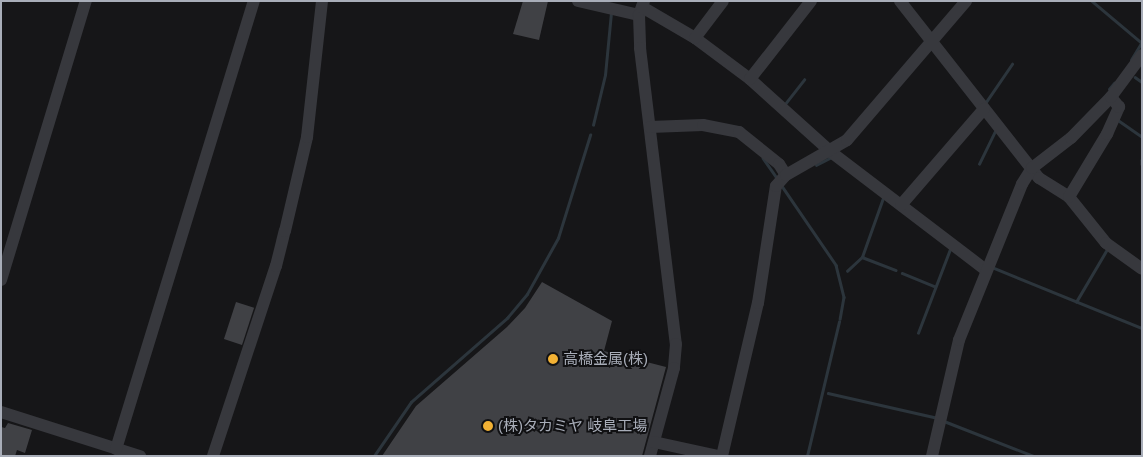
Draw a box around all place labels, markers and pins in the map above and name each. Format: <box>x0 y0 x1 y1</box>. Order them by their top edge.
place label: 高橋金属(株) <box>563 350 648 368</box>
marker: 高橋金属(株) <box>547 353 559 365</box>
place label: (株)タカミヤ 岐阜工場 <box>498 417 647 435</box>
marker: (株)タカミヤ 岐阜工場 <box>482 420 494 432</box>

